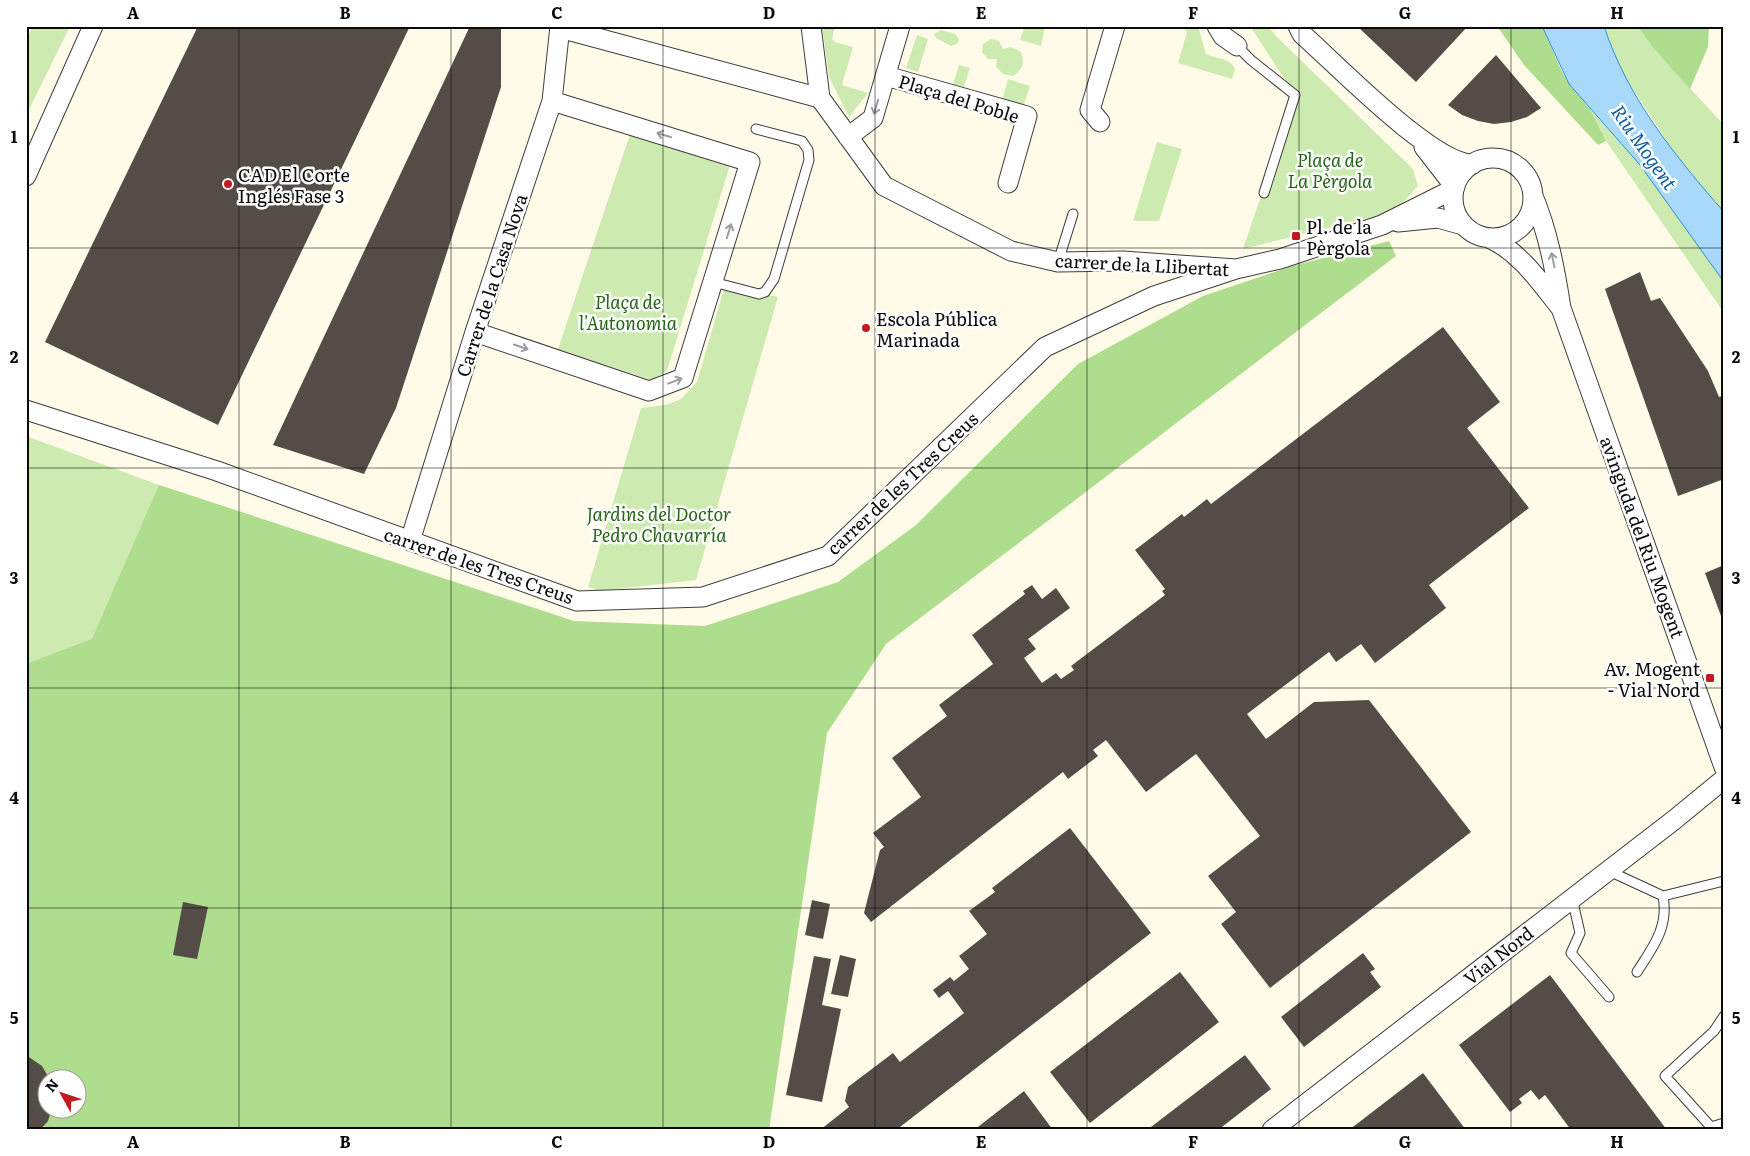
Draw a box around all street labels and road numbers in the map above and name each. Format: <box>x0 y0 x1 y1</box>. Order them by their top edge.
street label: Plaça del Poble <box>895 67 1023 129</box>
street label: Carrer de la Casa Nova <box>449 190 533 380</box>
street label: carrer de la Llibertat <box>1054 246 1231 282</box>
street label: carrer de les Tres Creus <box>820 405 984 561</box>
street label: avinguda del Riu Mogent <box>1594 432 1692 642</box>
street label: carrer de les Tres Creus <box>381 520 577 610</box>
street label: Vial Nord <box>1457 919 1539 991</box>

